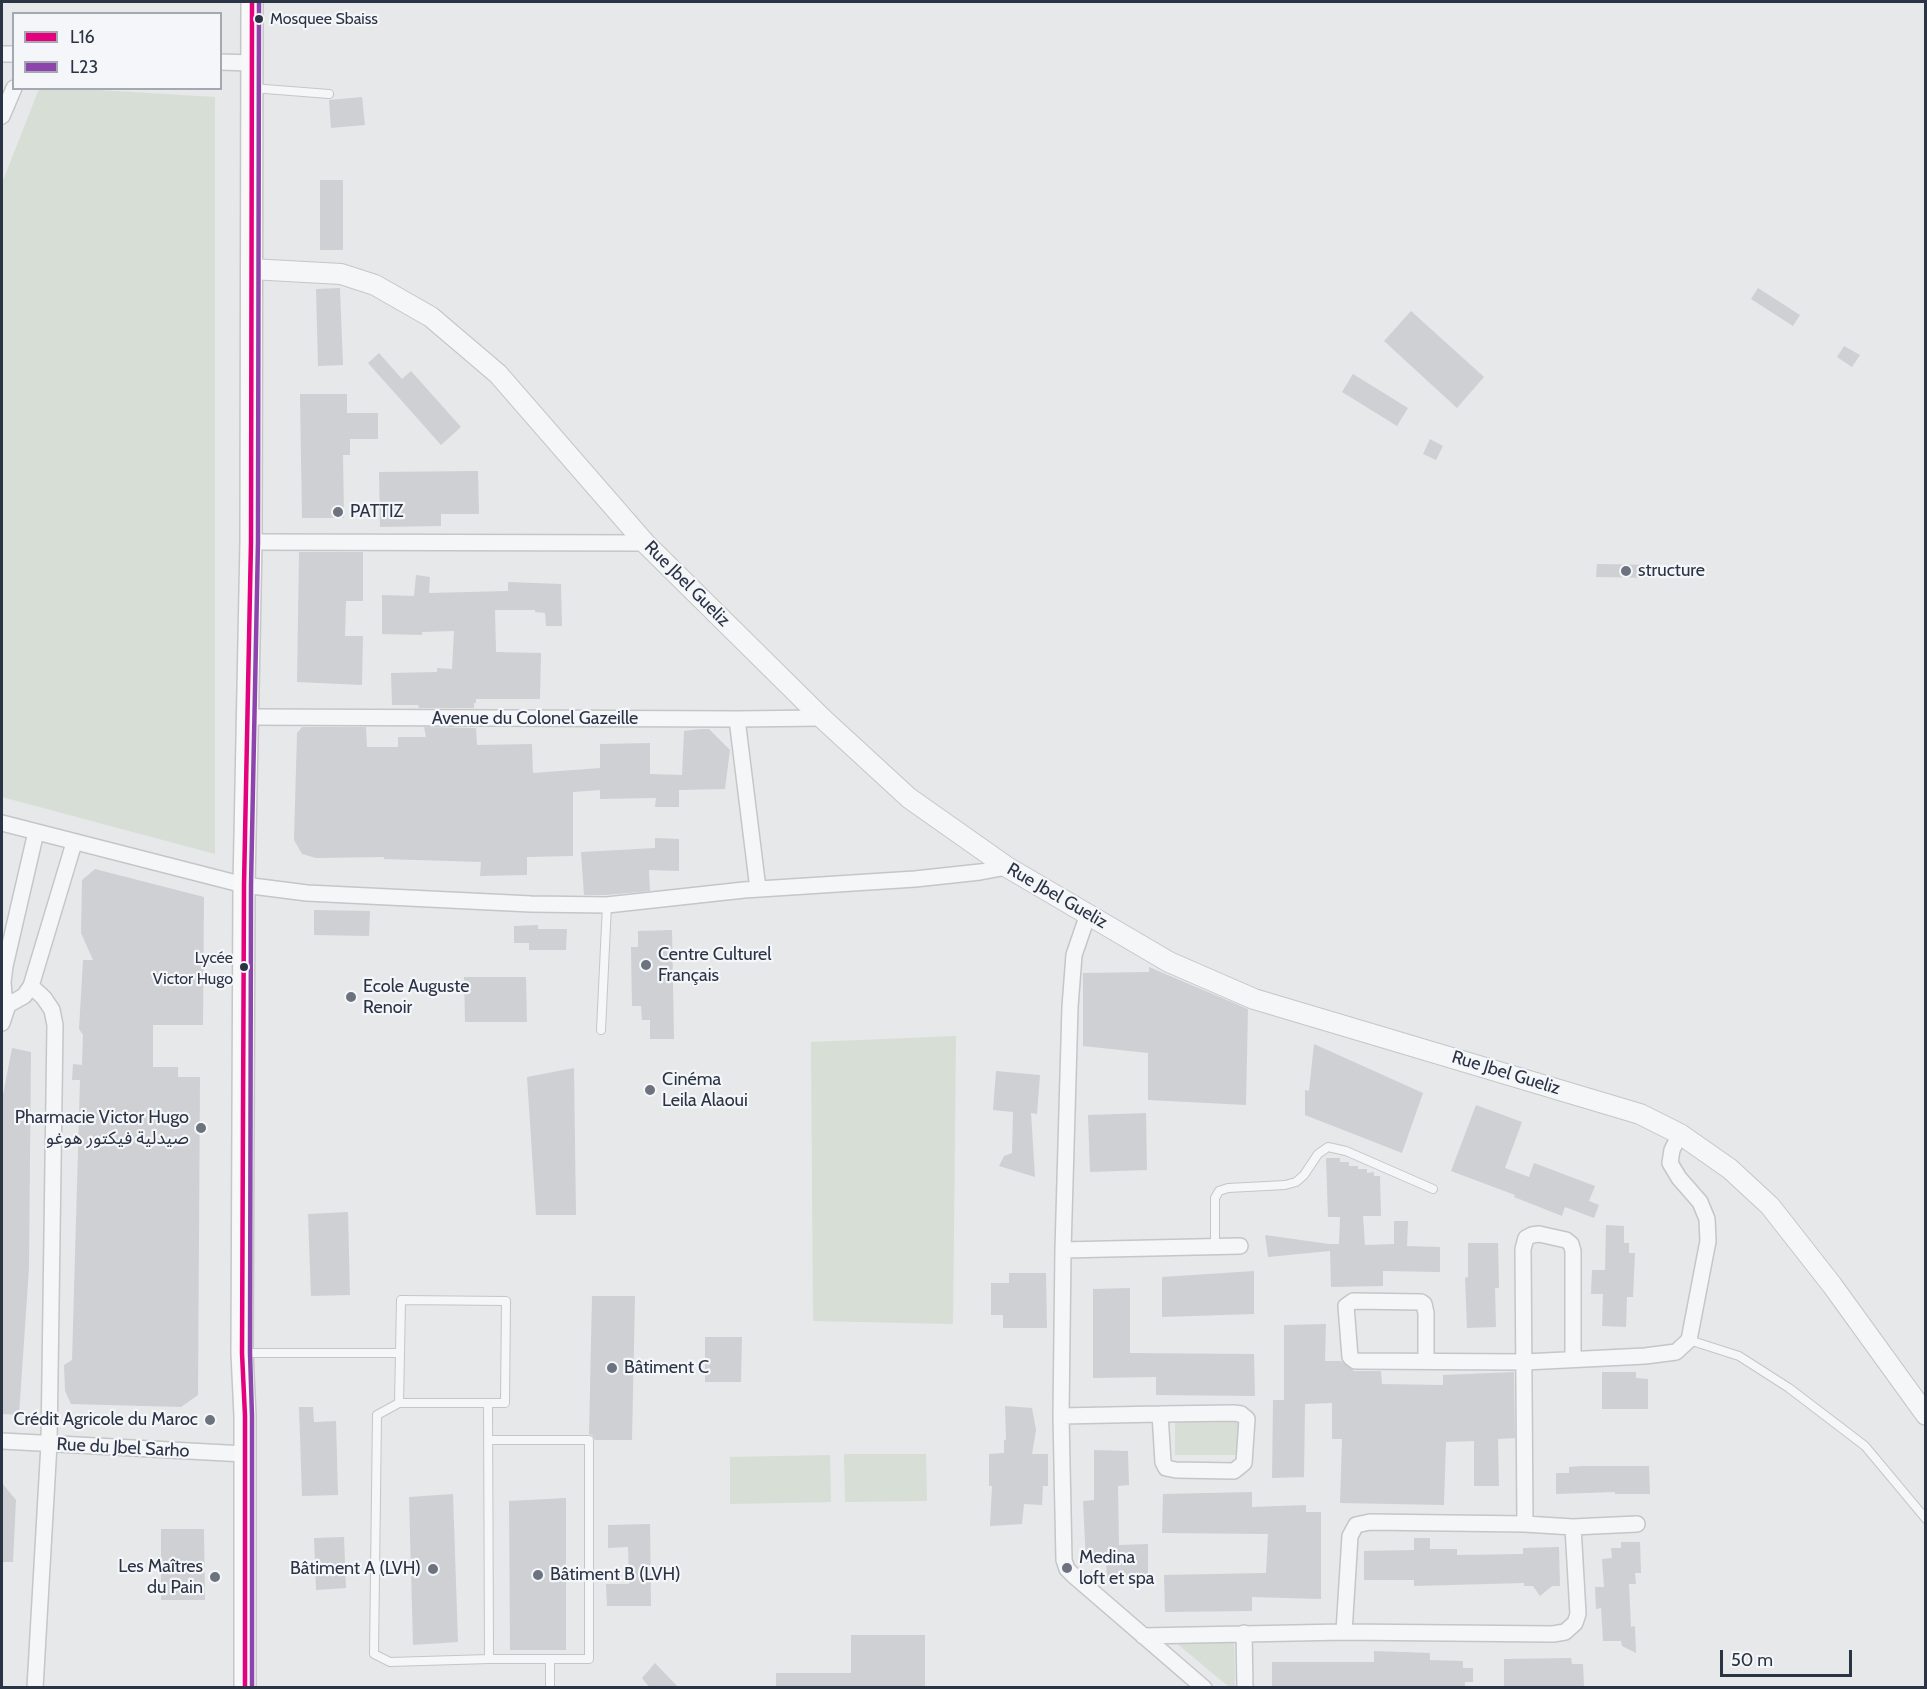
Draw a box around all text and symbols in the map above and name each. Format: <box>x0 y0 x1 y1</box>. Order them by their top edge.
place label: Mosquee Sbaiss <box>270 9 378 29</box>
legend <box>12 12 222 90</box>
marker: Mosquee Sbaiss <box>253 13 265 25</box>
text: L16 <box>70 26 95 48</box>
text: L23 <box>70 56 98 78</box>
place label: PATTIZ <box>350 501 403 523</box>
marker: PATTIZ <box>331 505 345 519</box>
street label: Rue Jbel Gueliz <box>640 537 734 631</box>
place label: structure <box>1638 560 1705 582</box>
marker: structure <box>1619 564 1633 578</box>
street label: Avenue du Colonel Gazeille <box>432 708 638 730</box>
street label: Rue Jbel Gueliz <box>1003 859 1111 933</box>
place label: Centre Culturel Français <box>658 944 772 986</box>
place label: Lycée Victor Hugo <box>153 948 233 986</box>
marker: Centre Culturel Français <box>639 958 653 972</box>
marker: Lycée Victor Hugo <box>238 961 250 973</box>
place label: Ecole Auguste Renoir <box>363 976 469 1018</box>
marker: Ecole Auguste Renoir <box>344 990 358 1004</box>
street label: Rue Jbel Gueliz <box>1449 1046 1563 1100</box>
place label: Cinéma Leila Alaoui <box>662 1069 748 1112</box>
marker: Cinéma Leila Alaoui <box>643 1083 657 1097</box>
place label: Pharmacie Victor Hugo صيدلية فيكتور هوغو <box>15 1107 189 1150</box>
marker: Pharmacie Victor Hugo صيدلية فيكتور هوغو <box>194 1121 208 1135</box>
place label: Bâtiment C <box>624 1357 709 1379</box>
marker: Bâtiment C <box>605 1361 619 1375</box>
place label: Crédit Agricole du Maroc <box>14 1409 198 1431</box>
marker: Crédit Agricole du Maroc <box>203 1413 217 1427</box>
street label: Rue du Jbel Sarho <box>56 1434 190 1462</box>
place label: Medina loft et spa <box>1079 1547 1154 1590</box>
place label: Les Maîtres du Pain <box>118 1556 203 1598</box>
place label: Bâtiment A (LVH) <box>290 1558 421 1580</box>
marker: Medina loft et spa <box>1060 1561 1074 1575</box>
marker: Bâtiment A (LVH) <box>426 1562 440 1576</box>
place label: Bâtiment B (LVH) <box>550 1564 681 1586</box>
marker: Bâtiment B (LVH) <box>531 1568 545 1582</box>
marker: Les Maîtres du Pain <box>208 1570 222 1584</box>
scale bar <box>1723 1638 1855 1676</box>
text: 50 m <box>1731 1649 1773 1671</box>

